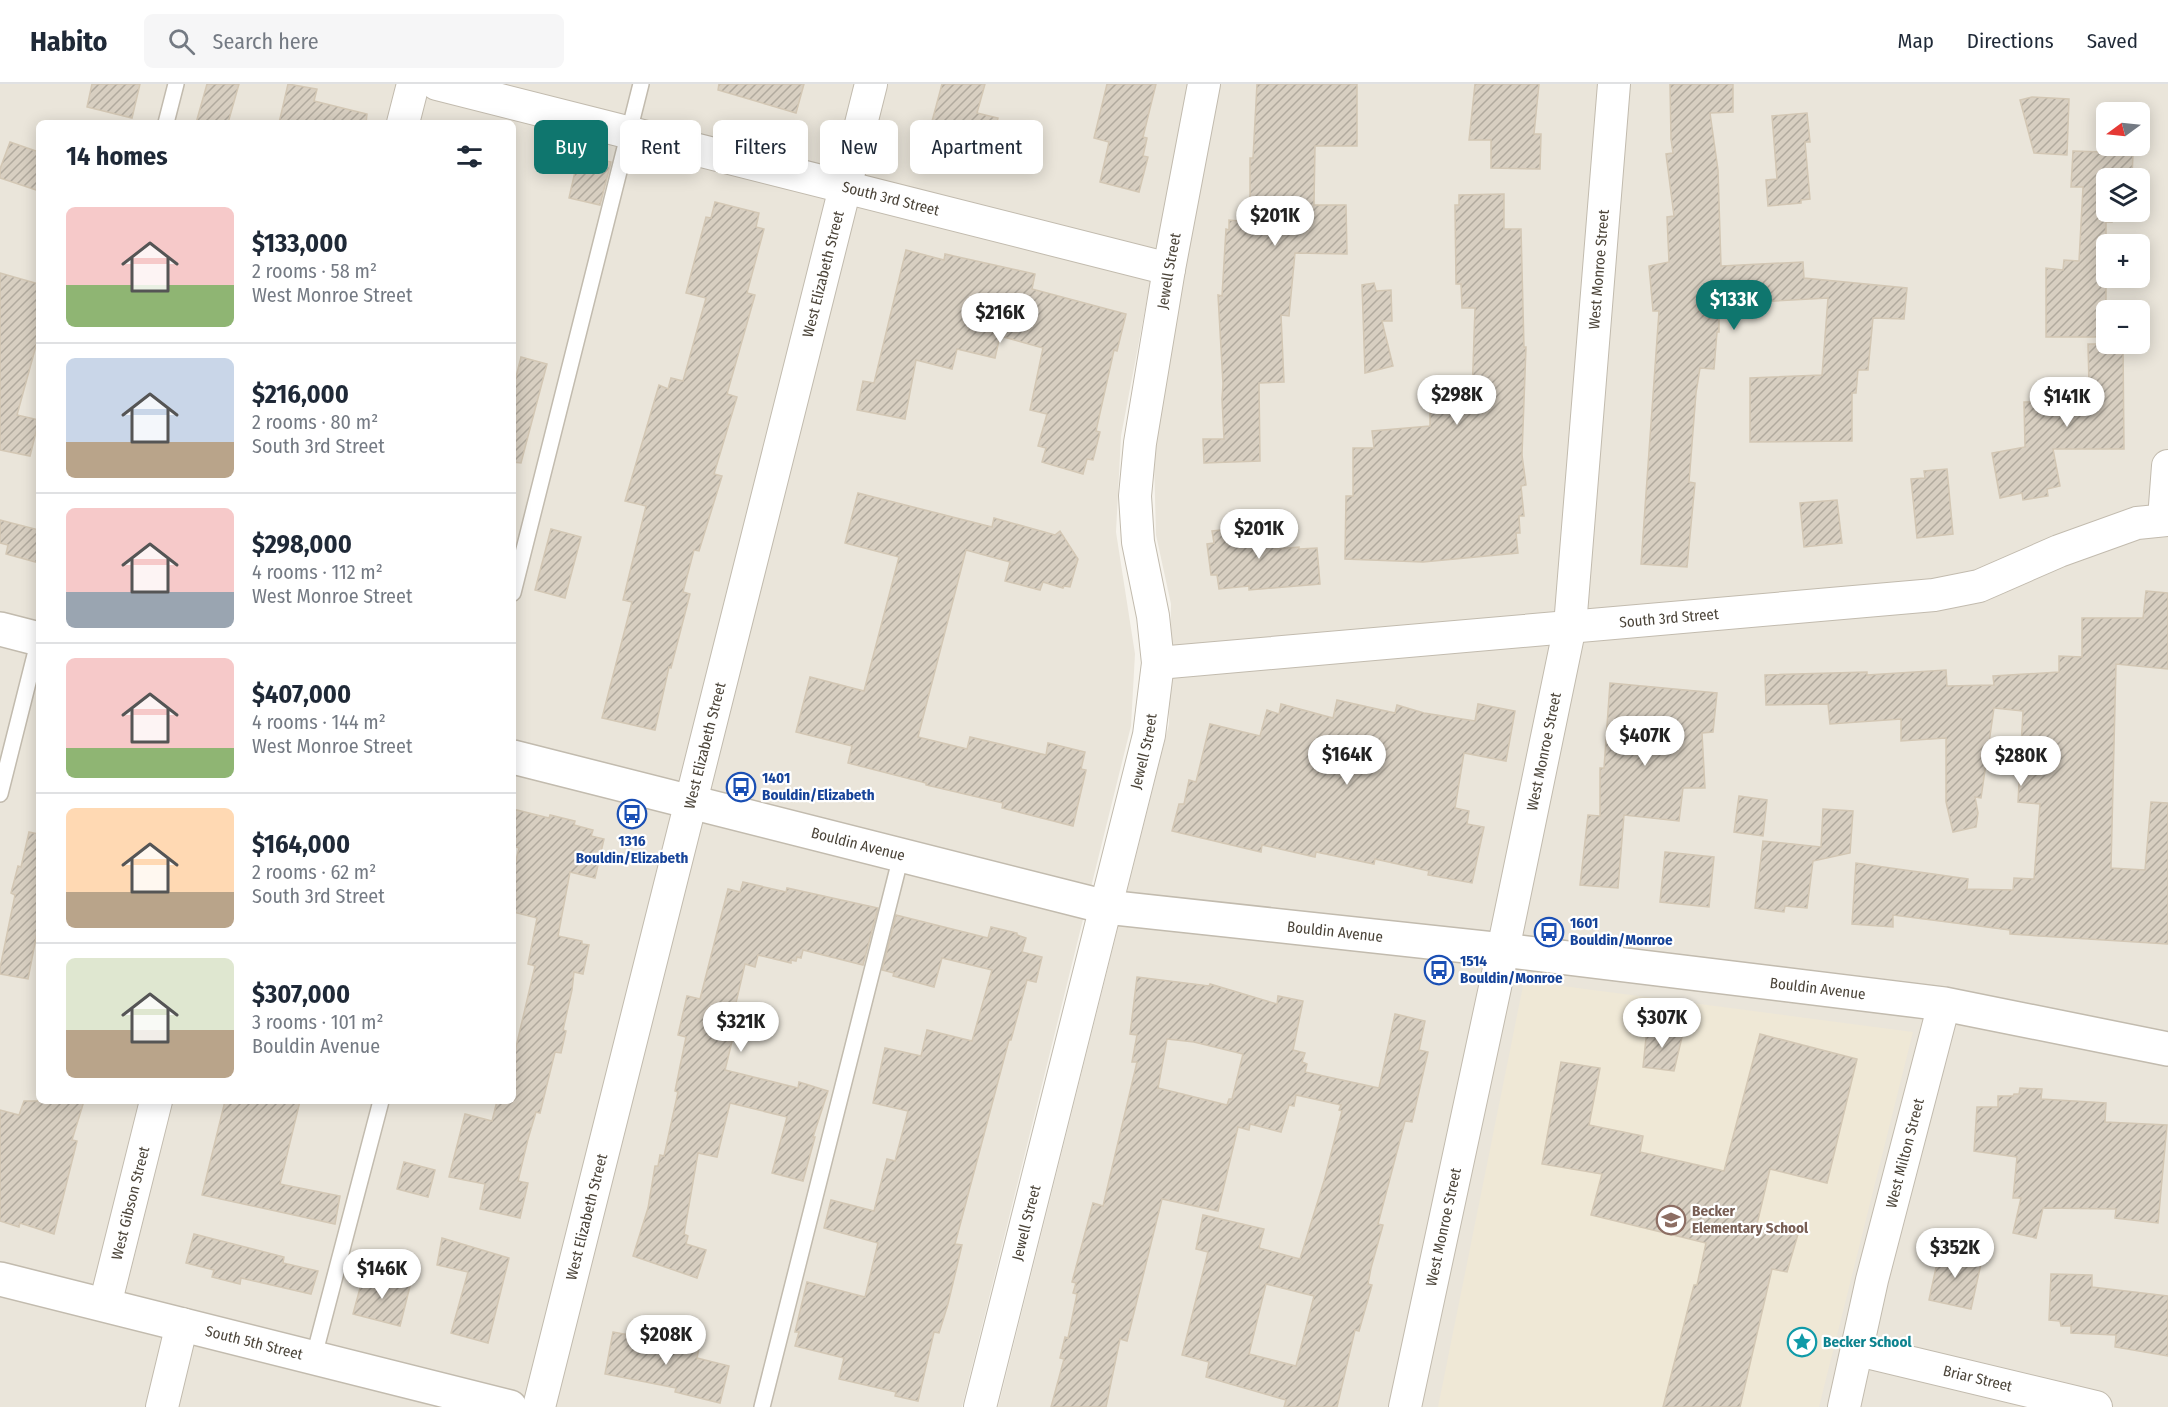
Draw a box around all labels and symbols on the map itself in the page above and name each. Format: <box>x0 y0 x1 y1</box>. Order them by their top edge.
north arrow <box>2096 102 2150 156</box>
street label: South 3rd Street <box>840 178 941 220</box>
pin: $201K <box>1233 196 1317 247</box>
street label: West Elizabeth Street <box>799 209 848 339</box>
street label: West Monroe Street <box>1585 209 1613 330</box>
street label: Jewell Street <box>1153 231 1185 311</box>
pin: $133K <box>1692 280 1776 331</box>
pin: $216K <box>958 293 1042 344</box>
pin: $298K <box>1415 375 1499 426</box>
pin: $141K <box>2025 377 2109 428</box>
pin: $201K <box>1217 509 1301 560</box>
street label: South 3rd Street <box>1619 605 1720 632</box>
street label: West Elizabeth Street <box>680 680 730 811</box>
street label: West Monroe Street <box>1523 691 1565 812</box>
street label: Jewell Street <box>1127 712 1161 791</box>
pin: $407K <box>1603 716 1687 767</box>
pin: $164K <box>1305 735 1389 786</box>
pin: $280K <box>1979 736 2063 787</box>
place label: 1401 Bouldin/Elizabeth <box>762 769 875 804</box>
bus stop icon: 1401 Bouldin/Elizabeth <box>725 771 757 803</box>
bus stop icon: 1316 Bouldin/Elizabeth <box>616 798 648 830</box>
street label: Bouldin Avenue <box>809 824 907 865</box>
place label: 1316 Bouldin/Elizabeth <box>576 832 688 867</box>
place label: 1601 Bouldin/Monroe <box>1570 914 1673 949</box>
bus stop icon: 1601 Bouldin/Monroe <box>1533 916 1565 948</box>
street label: Bouldin Avenue <box>1286 918 1384 946</box>
place label: 1514 Bouldin/Monroe <box>1460 952 1563 987</box>
bus stop icon: 1514 Bouldin/Monroe <box>1423 954 1455 986</box>
street label: Bouldin Avenue <box>1769 974 1867 1003</box>
pin: $307K <box>1620 998 1704 1049</box>
pin: $321K <box>699 1002 783 1053</box>
street label: West Milton Street <box>1882 1096 1928 1210</box>
street label: West Gibson Street <box>108 1144 153 1262</box>
street label: West Elizabeth Street <box>562 1152 611 1282</box>
street label: West Monroe Street <box>1422 1166 1465 1288</box>
street label: Jewell Street <box>1008 1183 1045 1262</box>
place label: Becker Elementary School <box>1692 1202 1809 1237</box>
school or university icon: Becker Elementary School <box>1655 1204 1687 1236</box>
pin: $352K <box>1913 1228 1997 1279</box>
pin: $146K <box>340 1249 424 1300</box>
pin: $208K <box>624 1315 708 1366</box>
street label: South 5th Street <box>204 1322 305 1364</box>
place icon: Becker School <box>1786 1326 1818 1358</box>
place label: Becker School <box>1823 1333 1912 1351</box>
street label: Briar Street <box>1941 1362 2014 1396</box>

